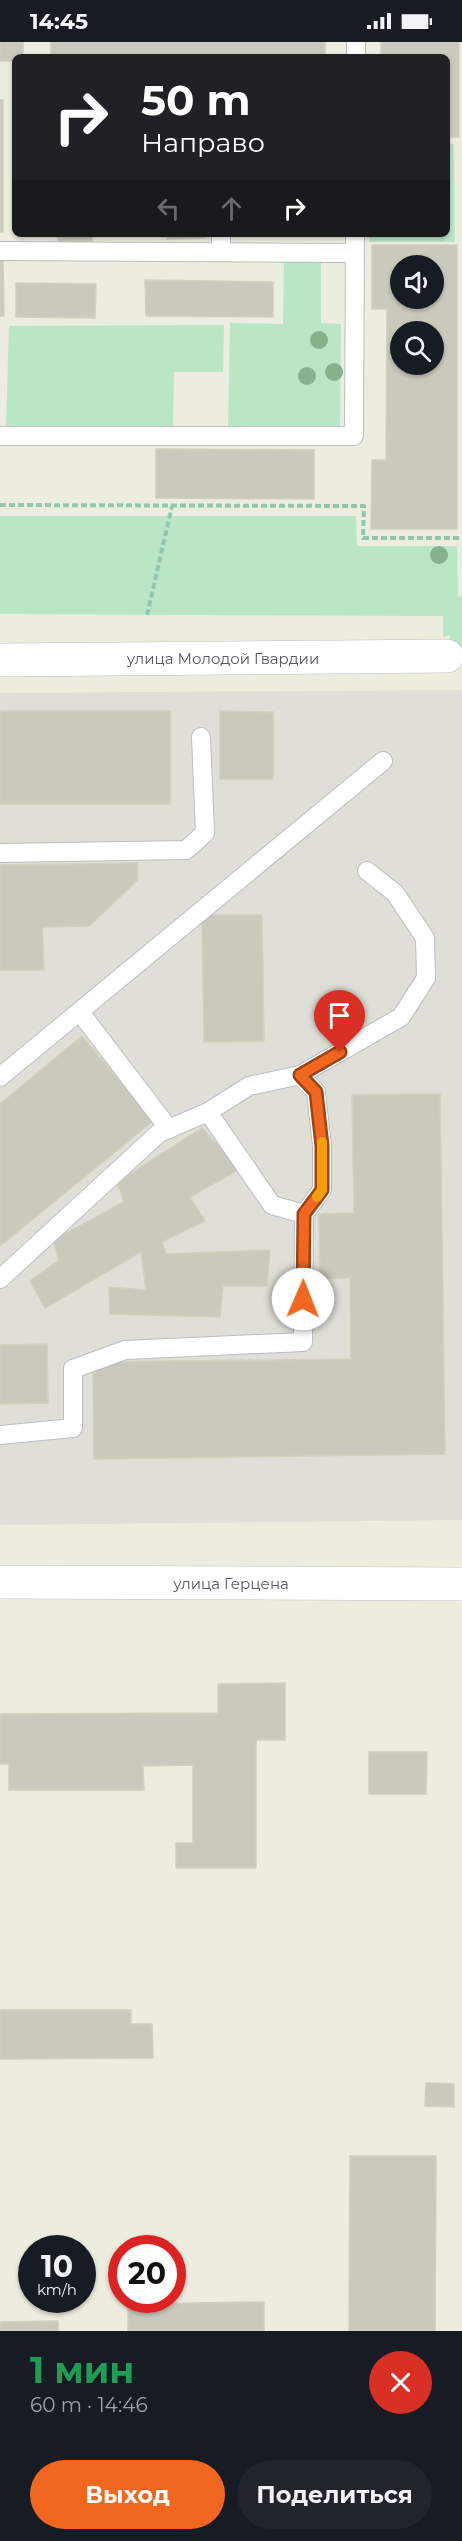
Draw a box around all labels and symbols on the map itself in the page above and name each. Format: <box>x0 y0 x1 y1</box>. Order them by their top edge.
street label: улица Молодой Гвардии <box>126 649 319 668</box>
pin <box>314 990 365 1052</box>
position arrow <box>271 1267 335 1331</box>
street label: улица Герцена <box>172 1574 289 1593</box>
speed limit sign: 20 <box>108 2235 186 2313</box>

